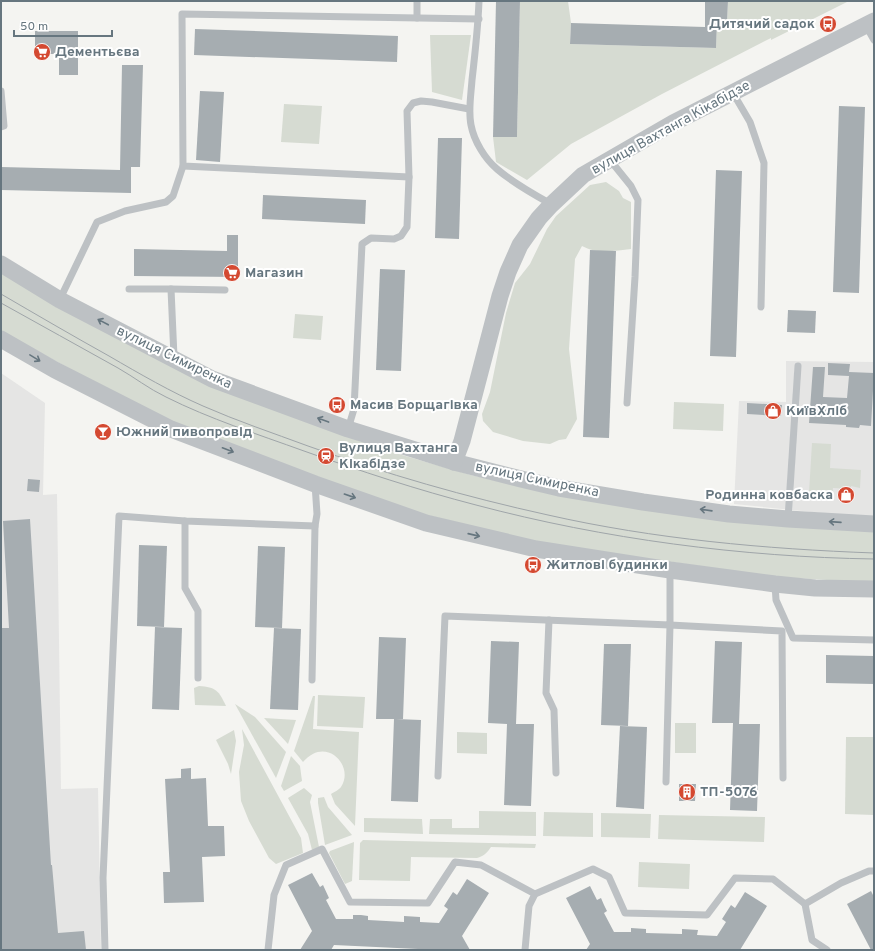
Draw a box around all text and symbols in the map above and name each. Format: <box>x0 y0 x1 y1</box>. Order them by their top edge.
scale bar <box>14 12 112 38</box>
bus stop icon: Дитячий садок <box>818 14 838 34</box>
place label: Дитячий садок <box>709 16 815 33</box>
text: 50 m <box>20 19 48 35</box>
supermarket icon: Дементьєва <box>32 42 52 62</box>
place label: Дементьєва <box>55 44 140 61</box>
street label: вулиця Вахтанга Кікабідзе <box>589 77 753 179</box>
supermarket icon: Магазин <box>222 263 242 283</box>
place label: Магазин <box>245 265 303 282</box>
one-way arrow <box>97 318 109 325</box>
street label: вулиця Симиренка <box>114 323 234 393</box>
one-way arrow <box>29 354 40 362</box>
bus stop icon: Масив Борщагівка <box>327 395 347 415</box>
place label: Масив Борщагівка <box>350 397 478 414</box>
shop icon: КиївХліб <box>763 401 783 421</box>
place label: КиївХліб <box>786 403 847 420</box>
one-way arrow <box>317 416 330 423</box>
bar icon: Южний пивопровід <box>93 422 113 442</box>
place label: Южний пивопровід <box>116 424 252 441</box>
place label: Вулиця Вахтанга Кікабідзе <box>339 440 458 473</box>
station icon: Вулиця Вахтанга Кікабідзе <box>316 446 336 466</box>
one-way arrow <box>221 447 233 455</box>
street label: вулиця Симиренка <box>474 459 600 501</box>
shop icon: Родинна ковбаска <box>836 485 856 505</box>
place label: Родинна ковбаска <box>705 487 833 504</box>
one-way arrow <box>343 492 355 500</box>
one-way arrow <box>700 506 713 514</box>
one-way arrow <box>829 519 842 526</box>
one-way arrow <box>467 531 480 539</box>
bus stop icon: Житлові будинки <box>523 555 543 575</box>
place label: Житлові будинки <box>546 557 668 574</box>
building icon: ТП-5076 <box>677 782 697 802</box>
place label: ТП-5076 <box>700 784 758 801</box>

